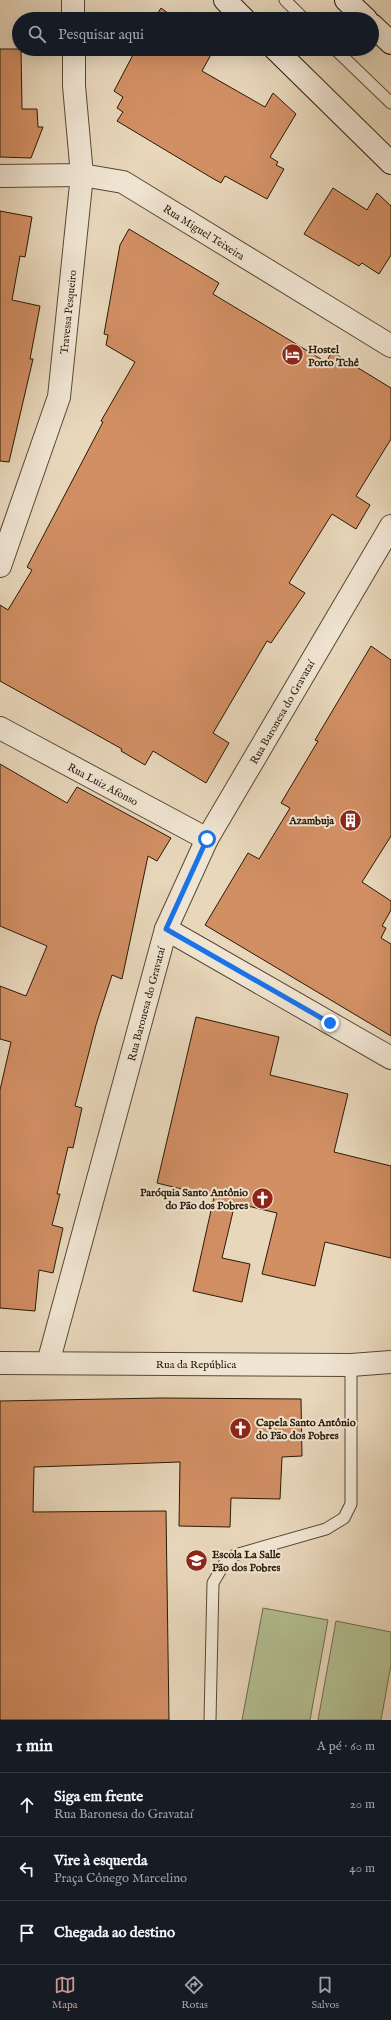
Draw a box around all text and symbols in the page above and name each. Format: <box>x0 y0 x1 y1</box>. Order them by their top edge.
search box <box>12 12 379 56</box>
icon: search <box>26 23 48 45</box>
text: Pesquisar aqui <box>58 25 144 44</box>
street label: Rua Miguel Teixeira <box>160 202 247 264</box>
street label: Travessa Pesqueiro <box>58 269 80 355</box>
hotel icon: Hostel Porto Tchê <box>279 342 305 368</box>
place label: Hostel Porto Tchê <box>308 343 359 370</box>
street label: Rua Baronesa do Gravataí <box>247 657 319 767</box>
street label: Rua Luiz Afonso <box>65 760 140 809</box>
building icon: Azambuja <box>337 807 363 833</box>
place label: Azambuja <box>288 814 334 828</box>
route start <box>198 830 216 848</box>
street label: Rua Baronesa do Gravataí <box>125 945 169 1063</box>
route end <box>321 1014 339 1032</box>
church icon: Paróquia Santo Antônio do Pão dos Pobres <box>250 1185 276 1211</box>
place label: Paróquia Santo Antônio do Pão dos Pobres <box>140 1186 248 1213</box>
street label: Rua da República <box>156 1358 236 1372</box>
church icon: Capela Santo Antônio do Pão dos Pobres <box>227 1415 253 1441</box>
place label: Capela Santo Antônio do Pão dos Pobres <box>256 1416 356 1443</box>
school or university icon: Escola La Salle Pão dos Pobres <box>183 1547 209 1573</box>
place label: Escola La Salle Pão dos Pobres <box>212 1548 281 1575</box>
text: 1 min <box>16 1736 53 1757</box>
text: A pé · 60 m <box>317 1738 375 1755</box>
text: Siga em frente <box>54 1787 143 1806</box>
icon: ahead <box>16 1794 38 1816</box>
text: 20 m <box>350 1796 375 1813</box>
text: Rua Baronesa do Gravataí <box>54 1806 193 1823</box>
text: Vire à esquerda <box>54 1851 147 1870</box>
icon: left <box>16 1858 38 1880</box>
text: 40 m <box>349 1860 375 1877</box>
text: Praça Cônego Marcelino <box>54 1870 187 1887</box>
icon: arrive <box>16 1922 38 1944</box>
text: Chegada ao destino <box>54 1923 175 1942</box>
tab: Mapa <box>52 1974 78 2012</box>
tab: Rotas <box>181 1974 208 2012</box>
tab: Salvos <box>311 1974 339 2012</box>

